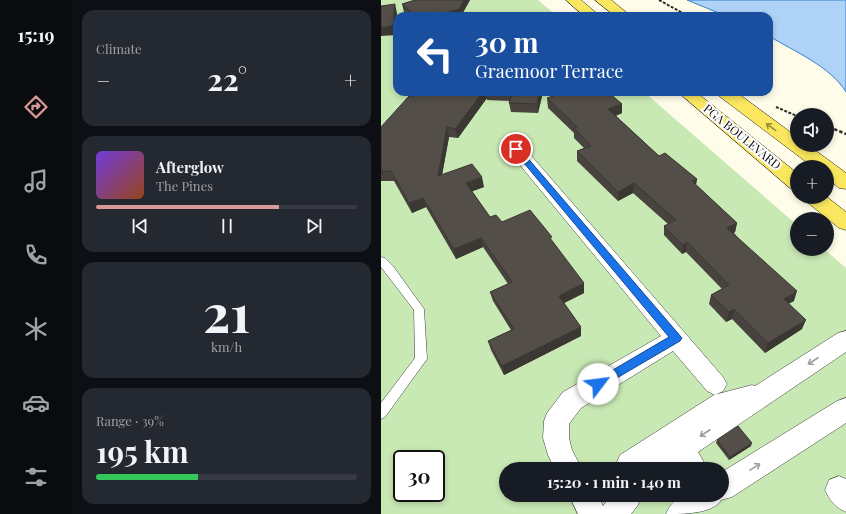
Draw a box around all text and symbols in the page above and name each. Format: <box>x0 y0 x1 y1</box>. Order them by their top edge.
text: 15:19 <box>17 23 55 47</box>
text: 30 m <box>475 23 539 60</box>
icon: left <box>409 28 461 80</box>
text: Climate <box>96 40 142 57</box>
text: 22° <box>207 59 247 99</box>
text: Graemoor Terrace <box>475 59 623 83</box>
text: − <box>96 65 110 95</box>
text: + <box>344 65 357 95</box>
icon: directions <box>22 93 50 121</box>
street label: PGA BOULEVARD <box>701 100 785 173</box>
map controls <box>790 108 834 256</box>
button: sound <box>790 108 834 152</box>
one-way arrow <box>766 123 777 131</box>
pin <box>499 132 533 166</box>
icon: arrive <box>505 138 527 160</box>
text: Afterglow <box>156 157 224 177</box>
button: + <box>790 160 834 204</box>
icon: music <box>22 167 50 195</box>
text: The Pines <box>156 177 213 194</box>
button: − <box>790 212 834 256</box>
icon: previous <box>129 215 151 237</box>
icon: pause <box>216 215 238 237</box>
icon: next <box>303 215 325 237</box>
icon: phone <box>22 241 50 269</box>
text: 21 <box>203 277 250 346</box>
icon: climate <box>22 315 50 343</box>
text: km/h <box>211 338 242 355</box>
one-way arrow <box>808 357 819 365</box>
position arrow <box>577 363 619 405</box>
icon: car <box>22 389 50 417</box>
text: Range · 39% <box>96 412 164 429</box>
one-way arrow <box>700 429 711 437</box>
text: 195 km <box>96 431 189 471</box>
speed limit sign: 30 <box>393 450 445 502</box>
one-way arrow <box>749 462 761 470</box>
icon: filters <box>22 463 50 491</box>
text: 15:20 · 1 min · 140 m <box>547 472 681 492</box>

